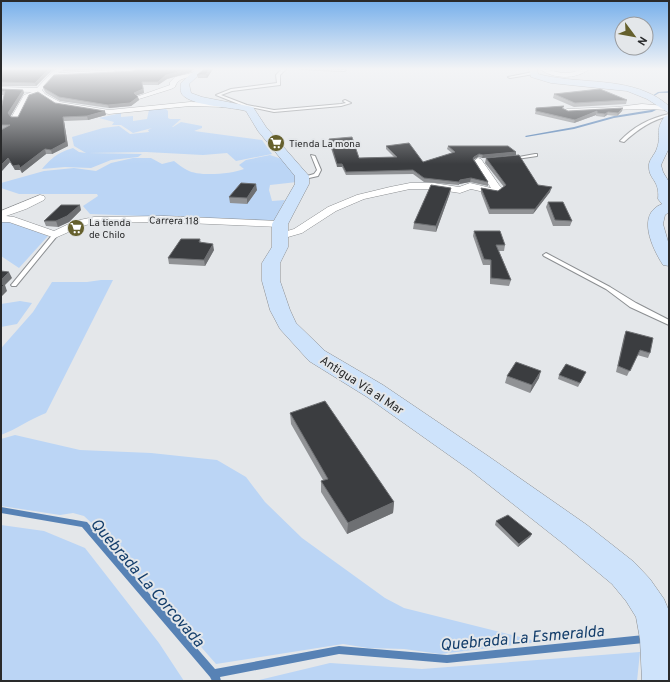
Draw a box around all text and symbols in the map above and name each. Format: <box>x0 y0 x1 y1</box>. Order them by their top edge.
north arrow <box>614 16 654 56</box>
text: N <box>634 34 650 48</box>
supermarket icon: Tienda La mona <box>266 133 286 153</box>
place label: Tienda La mona <box>289 138 360 151</box>
street label: Carrera 118 <box>149 215 199 228</box>
place label: La tienda de Chilo <box>89 217 130 242</box>
supermarket icon: La tienda de Chilo <box>66 218 86 238</box>
street label: Antigua Vía al Mar <box>316 353 407 419</box>
water label: Quebrada La Corcovada <box>85 515 208 652</box>
water label: Quebrada La Esmeralda <box>439 622 606 656</box>

